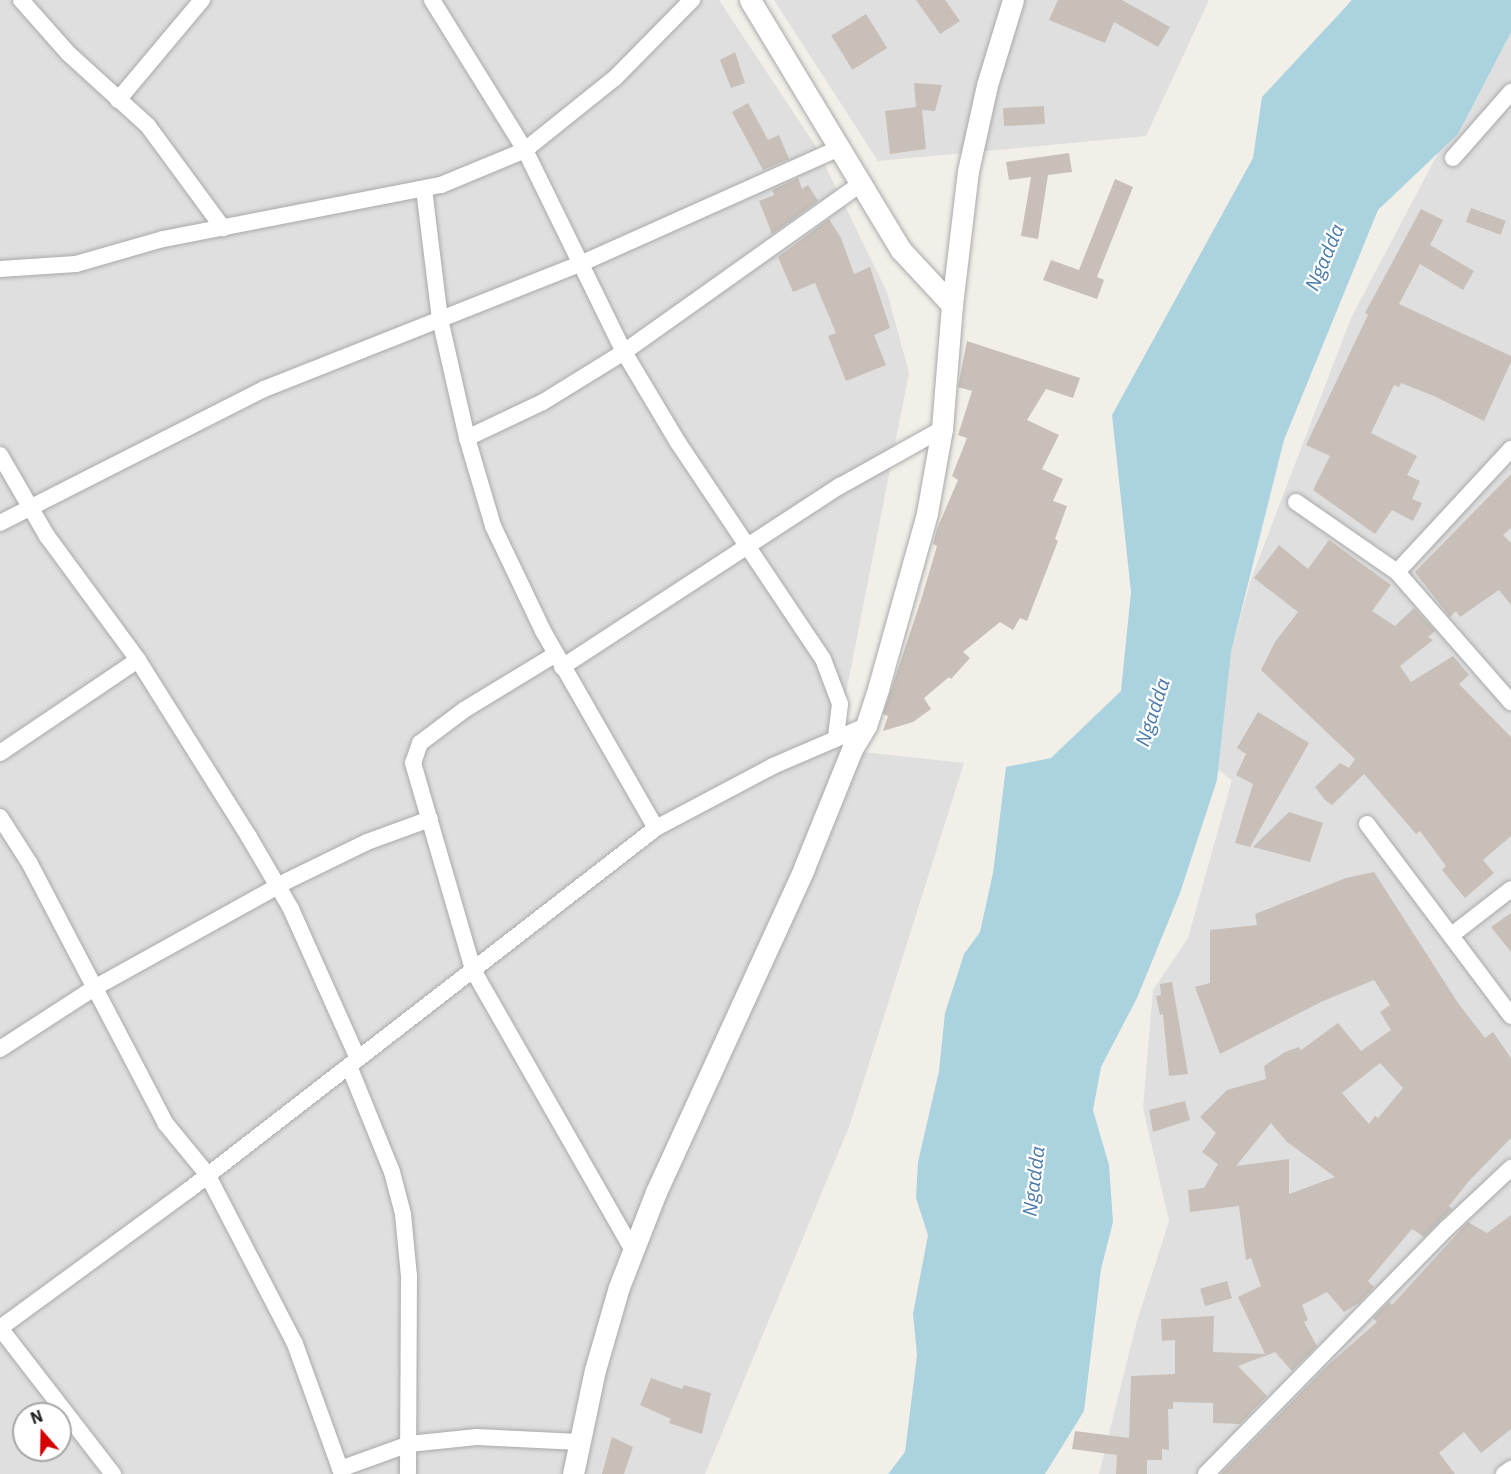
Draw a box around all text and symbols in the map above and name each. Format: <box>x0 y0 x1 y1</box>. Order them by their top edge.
water label: Ngadda <box>1299 220 1349 294</box>
water label: Ngadda <box>1130 675 1174 749</box>
water label: Ngadda <box>1017 1145 1049 1217</box>
north arrow <box>12 1402 72 1462</box>
text: N <box>28 1406 45 1428</box>

